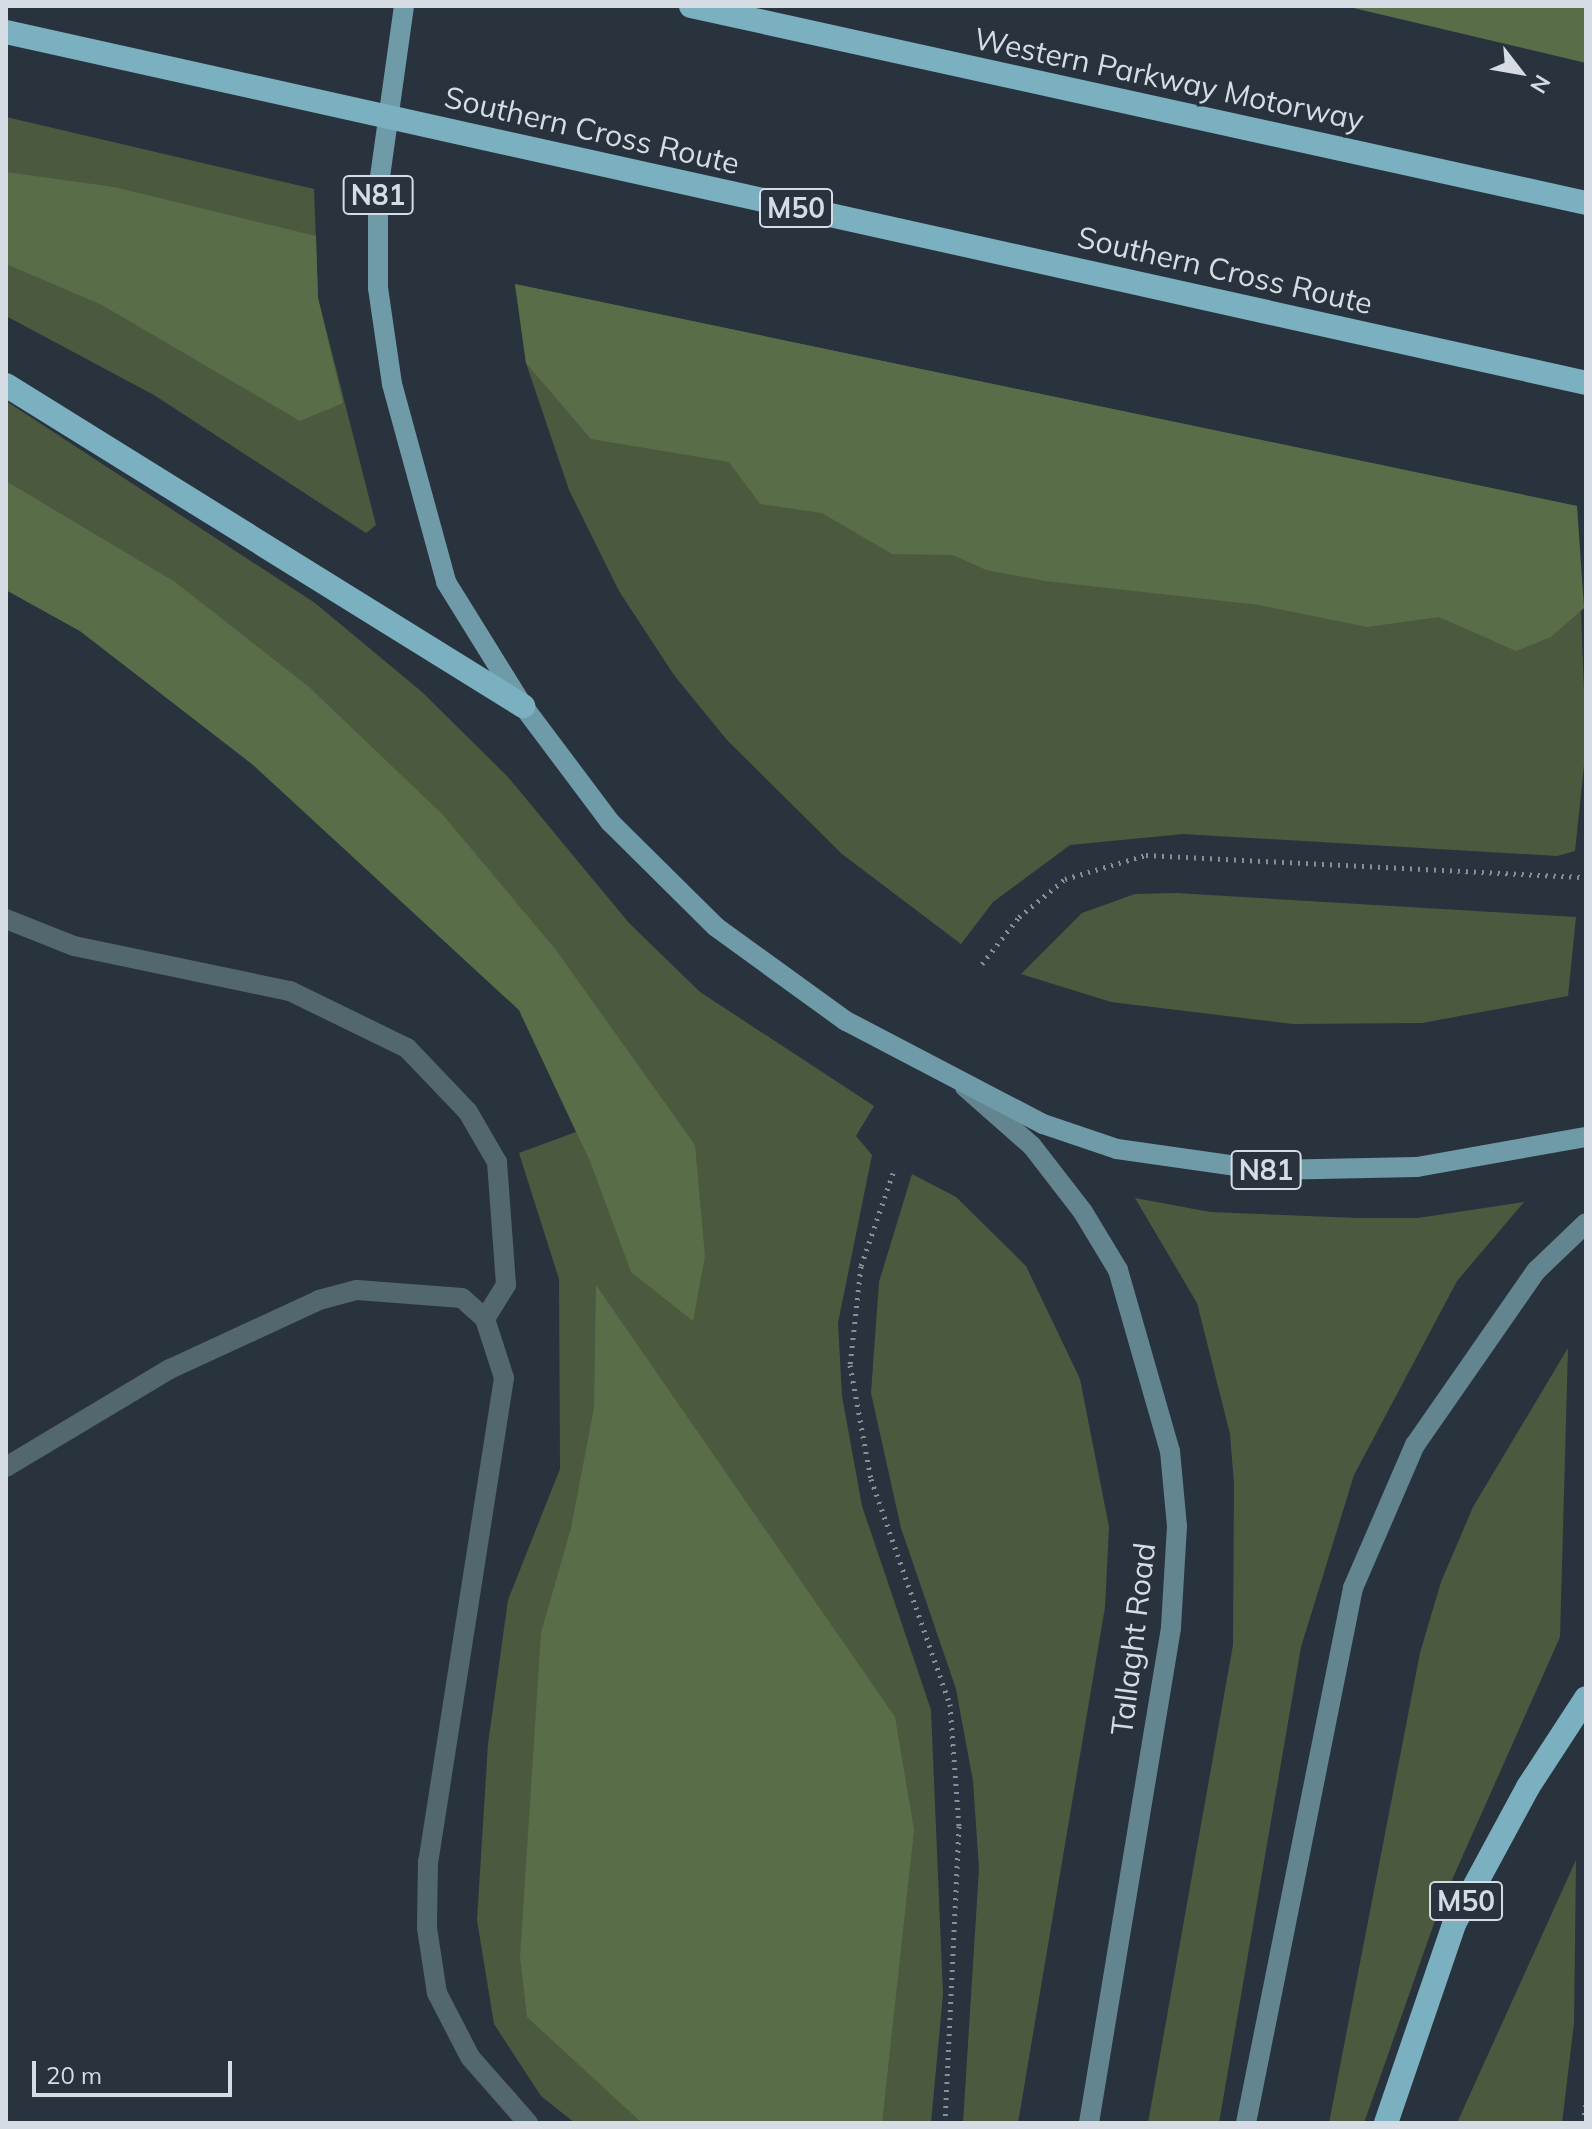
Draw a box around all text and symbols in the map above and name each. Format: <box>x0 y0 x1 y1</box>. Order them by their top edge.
street label: Western Parkway Motorway <box>971 20 1367 138</box>
north arrow <box>1480 32 1560 112</box>
text: N <box>1524 70 1557 99</box>
street label: Southern Cross Route <box>441 79 743 181</box>
road number: N81 <box>342 171 414 219</box>
road number: M50 <box>758 184 834 232</box>
street label: Southern Cross Route <box>1074 219 1376 321</box>
road number: N81 <box>1230 1146 1302 1194</box>
street label: Tallaght Road <box>1103 1541 1163 1737</box>
road number: M50 <box>1428 1877 1504 1925</box>
scale bar <box>36 2045 236 2095</box>
text: 20 m <box>46 2060 102 2090</box>

